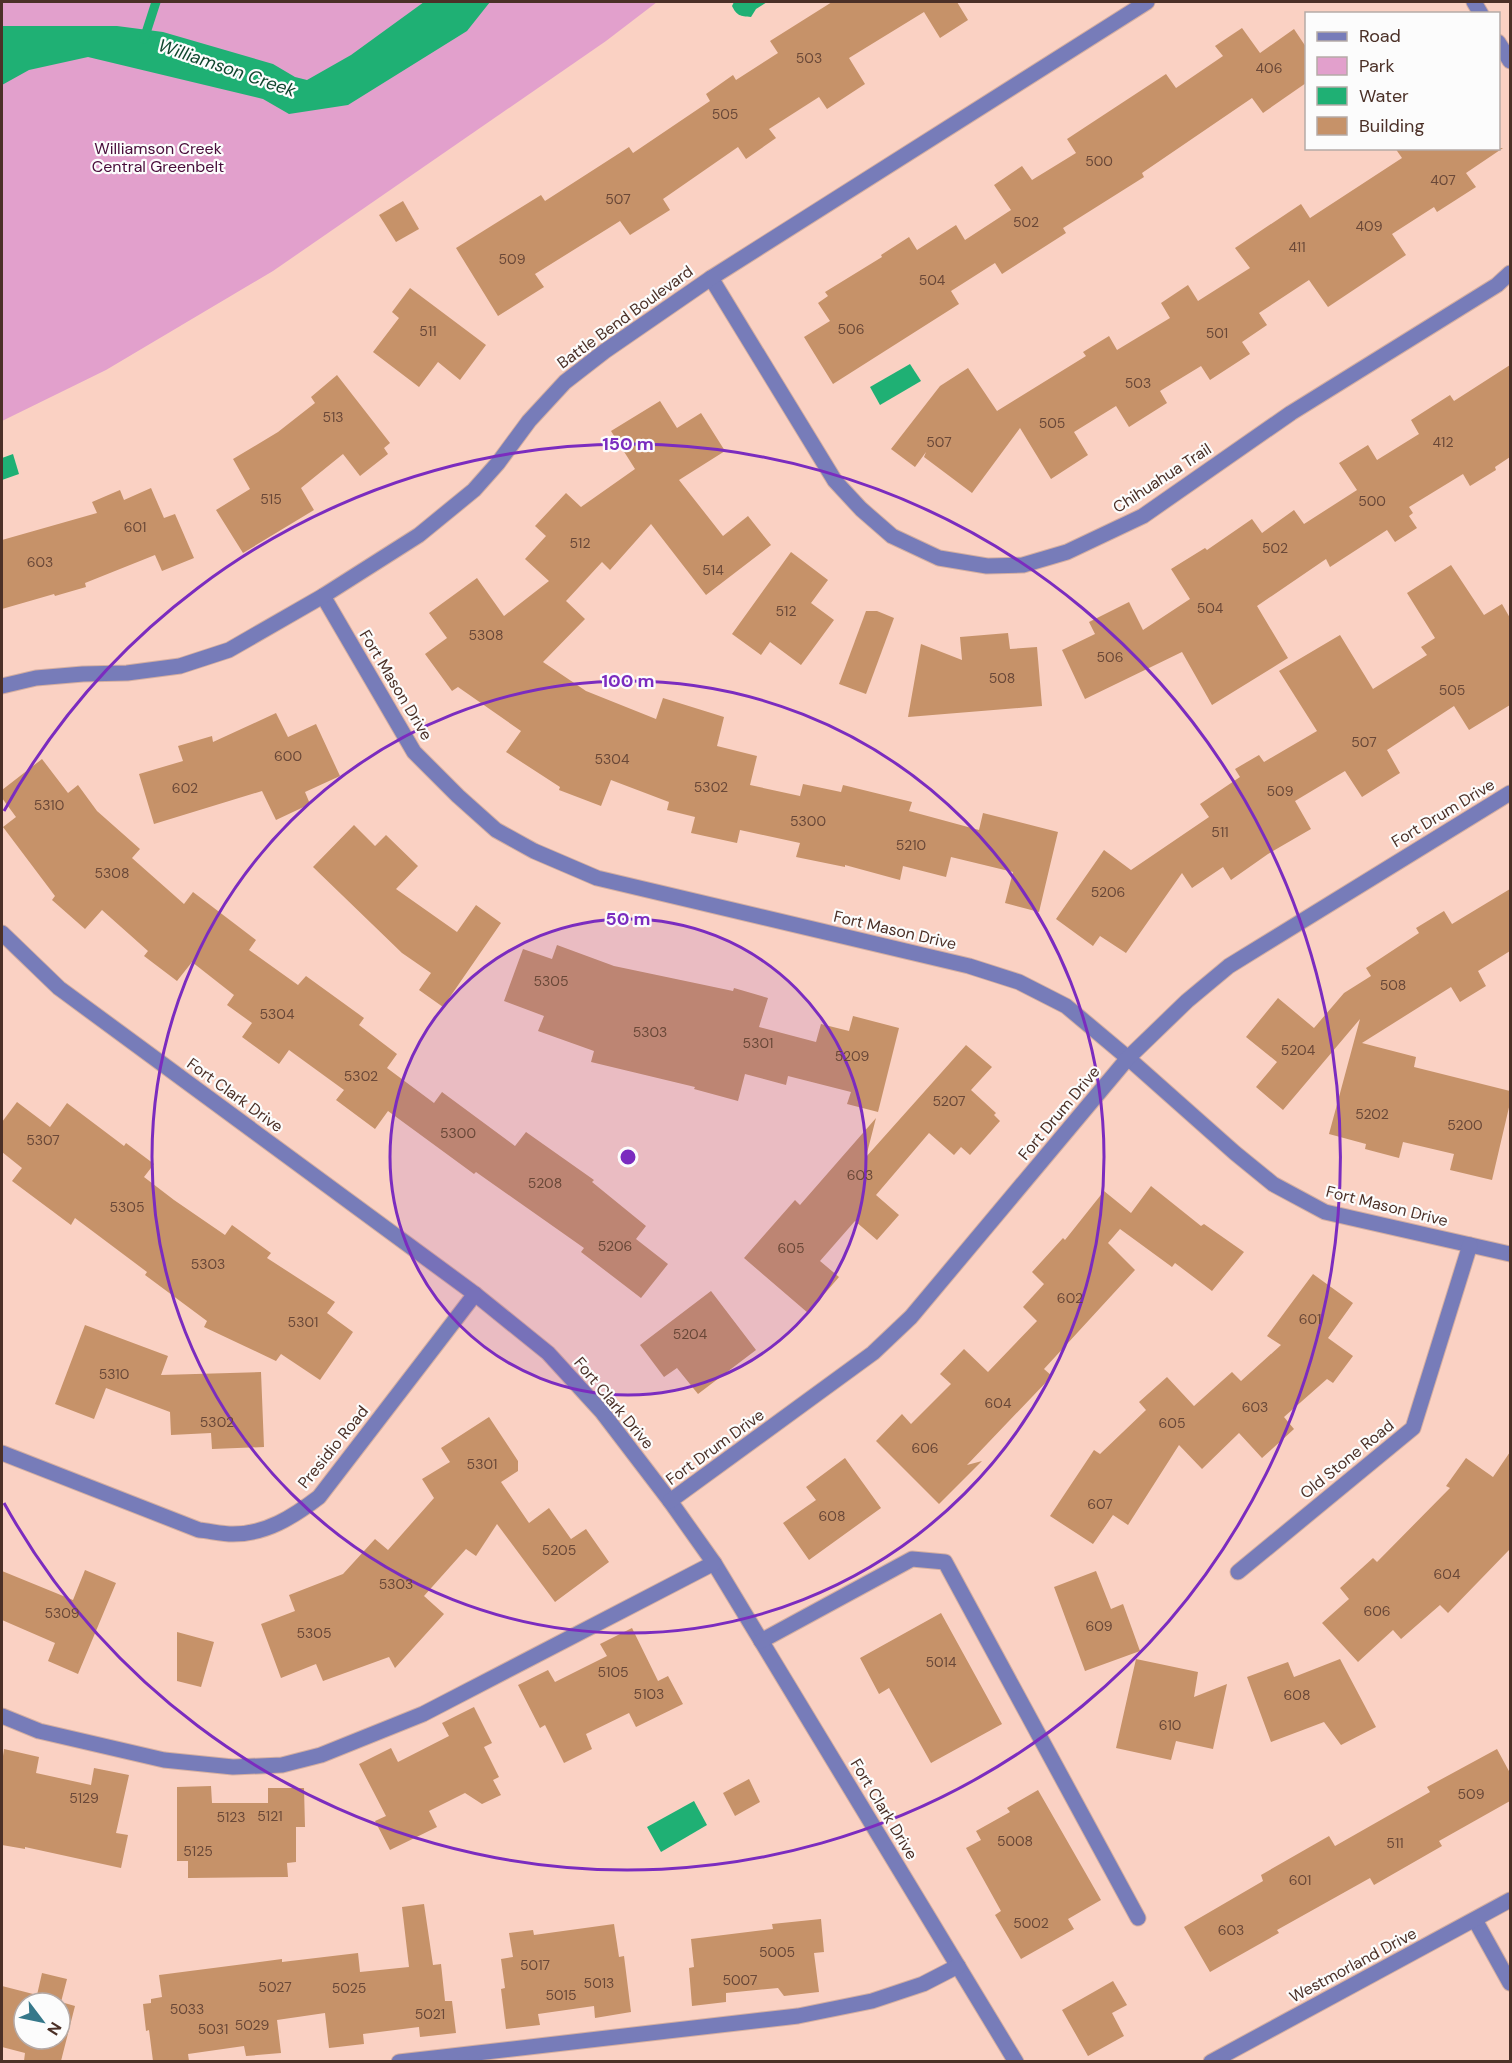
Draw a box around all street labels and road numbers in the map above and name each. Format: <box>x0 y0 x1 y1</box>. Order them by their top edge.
street label: Battle Bend Boulevard <box>553 261 697 373</box>
street label: Chihuahua Trail <box>1109 438 1215 518</box>
street label: Fort Mason Drive <box>355 626 437 744</box>
street label: Fort Drum Drive <box>1388 774 1498 852</box>
street label: Fort Mason Drive <box>832 906 958 954</box>
street label: Fort Clark Drive <box>183 1053 287 1137</box>
street label: Fort Drum Drive <box>1013 1062 1105 1164</box>
street label: Fort Mason Drive <box>1324 1181 1450 1231</box>
street label: Fort Clark Drive <box>569 1353 659 1453</box>
street label: Presidio Road <box>293 1401 373 1493</box>
street label: Fort Drum Drive <box>662 1404 768 1490</box>
street label: Old Stone Road <box>1296 1415 1398 1503</box>
street label: Fort Clark Drive <box>846 1755 922 1863</box>
street label: Westmorland Drive <box>1286 1923 1420 2007</box>

